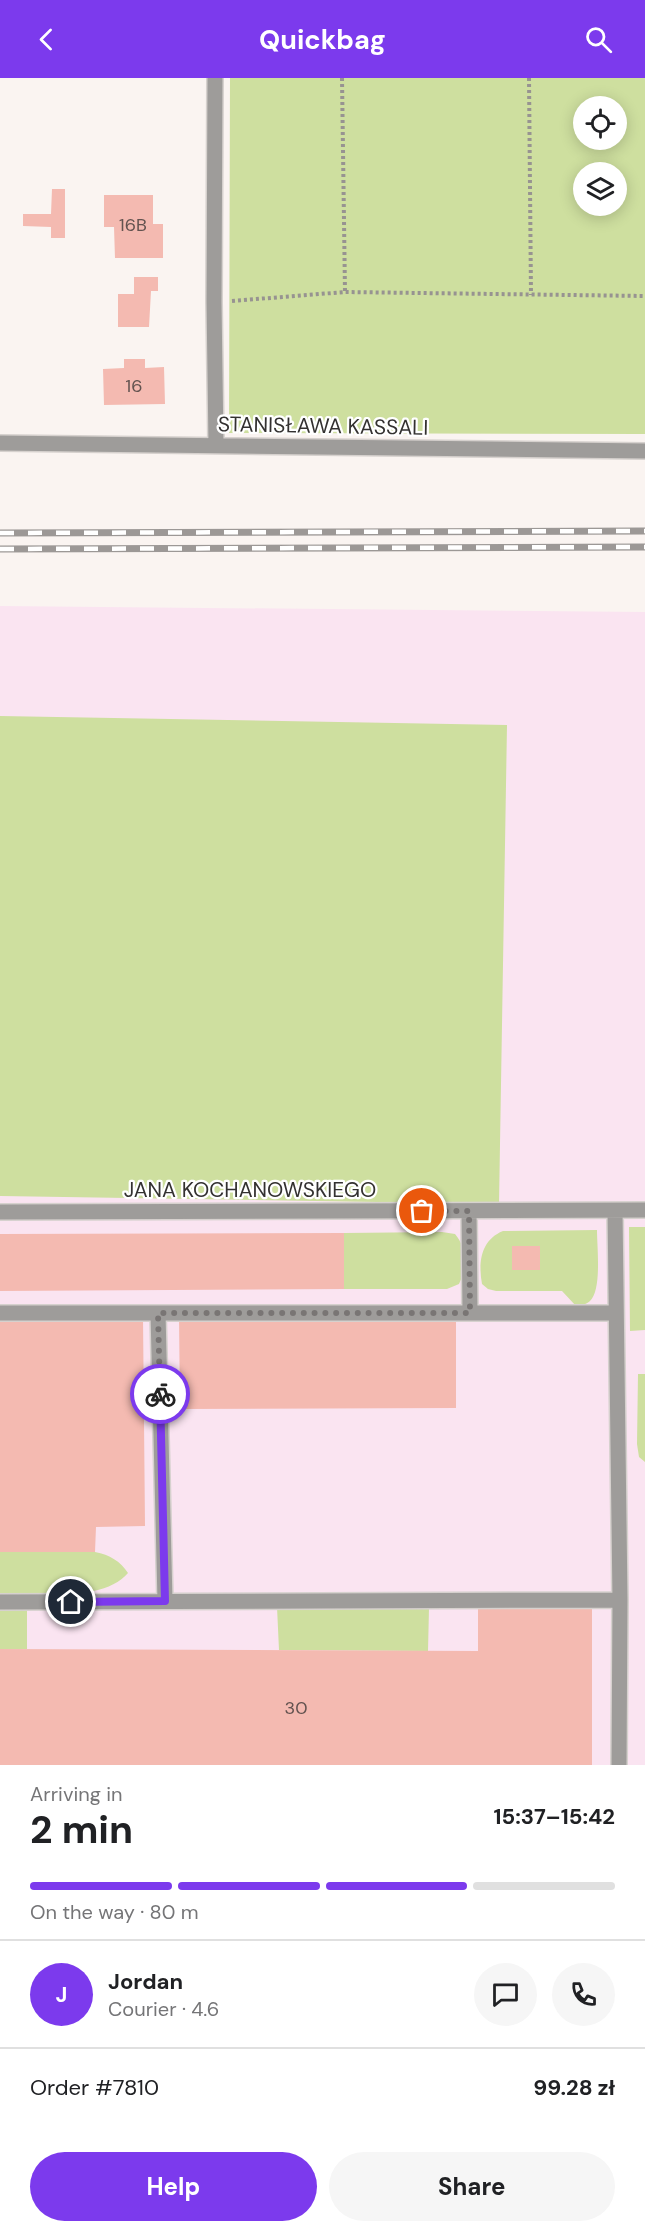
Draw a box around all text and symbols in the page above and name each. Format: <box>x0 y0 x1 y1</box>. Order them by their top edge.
text: Quickbag <box>259 22 386 57</box>
icon: back <box>30 23 63 56</box>
icon: search <box>582 23 615 56</box>
map controls <box>573 96 627 216</box>
button: locate <box>573 96 627 150</box>
button: layers <box>573 162 627 216</box>
house number: 16B <box>119 213 147 237</box>
house number: 16 <box>126 374 142 398</box>
street label: STANISŁAWA KASSALI <box>218 410 428 442</box>
street label: JANA KOCHANOWSKIEGO <box>124 1176 376 1204</box>
pin <box>396 1185 447 1236</box>
icon: bag <box>405 1194 438 1227</box>
courier <box>130 1364 190 1424</box>
icon: bike <box>144 1378 177 1411</box>
pin <box>45 1576 96 1627</box>
icon: home <box>54 1585 87 1618</box>
house number: 30 <box>285 1696 307 1720</box>
text: Arriving in <box>30 1781 122 1807</box>
text: 15:37–15:42 <box>494 1802 615 1831</box>
text: 2 min <box>30 1804 133 1855</box>
text: On the way · 80 m <box>30 1899 198 1925</box>
button: chat <box>474 1963 537 2026</box>
button: phone <box>552 1963 615 2026</box>
text: Jordan <box>108 1967 183 1996</box>
text: J <box>56 1980 67 2009</box>
text: Courier · 4.6 <box>108 1996 219 2022</box>
text: Order #7810 <box>30 2073 159 2102</box>
text: 99.28 zł <box>533 2073 615 2102</box>
button: Help <box>30 2152 317 2221</box>
button: Share <box>329 2152 615 2221</box>

